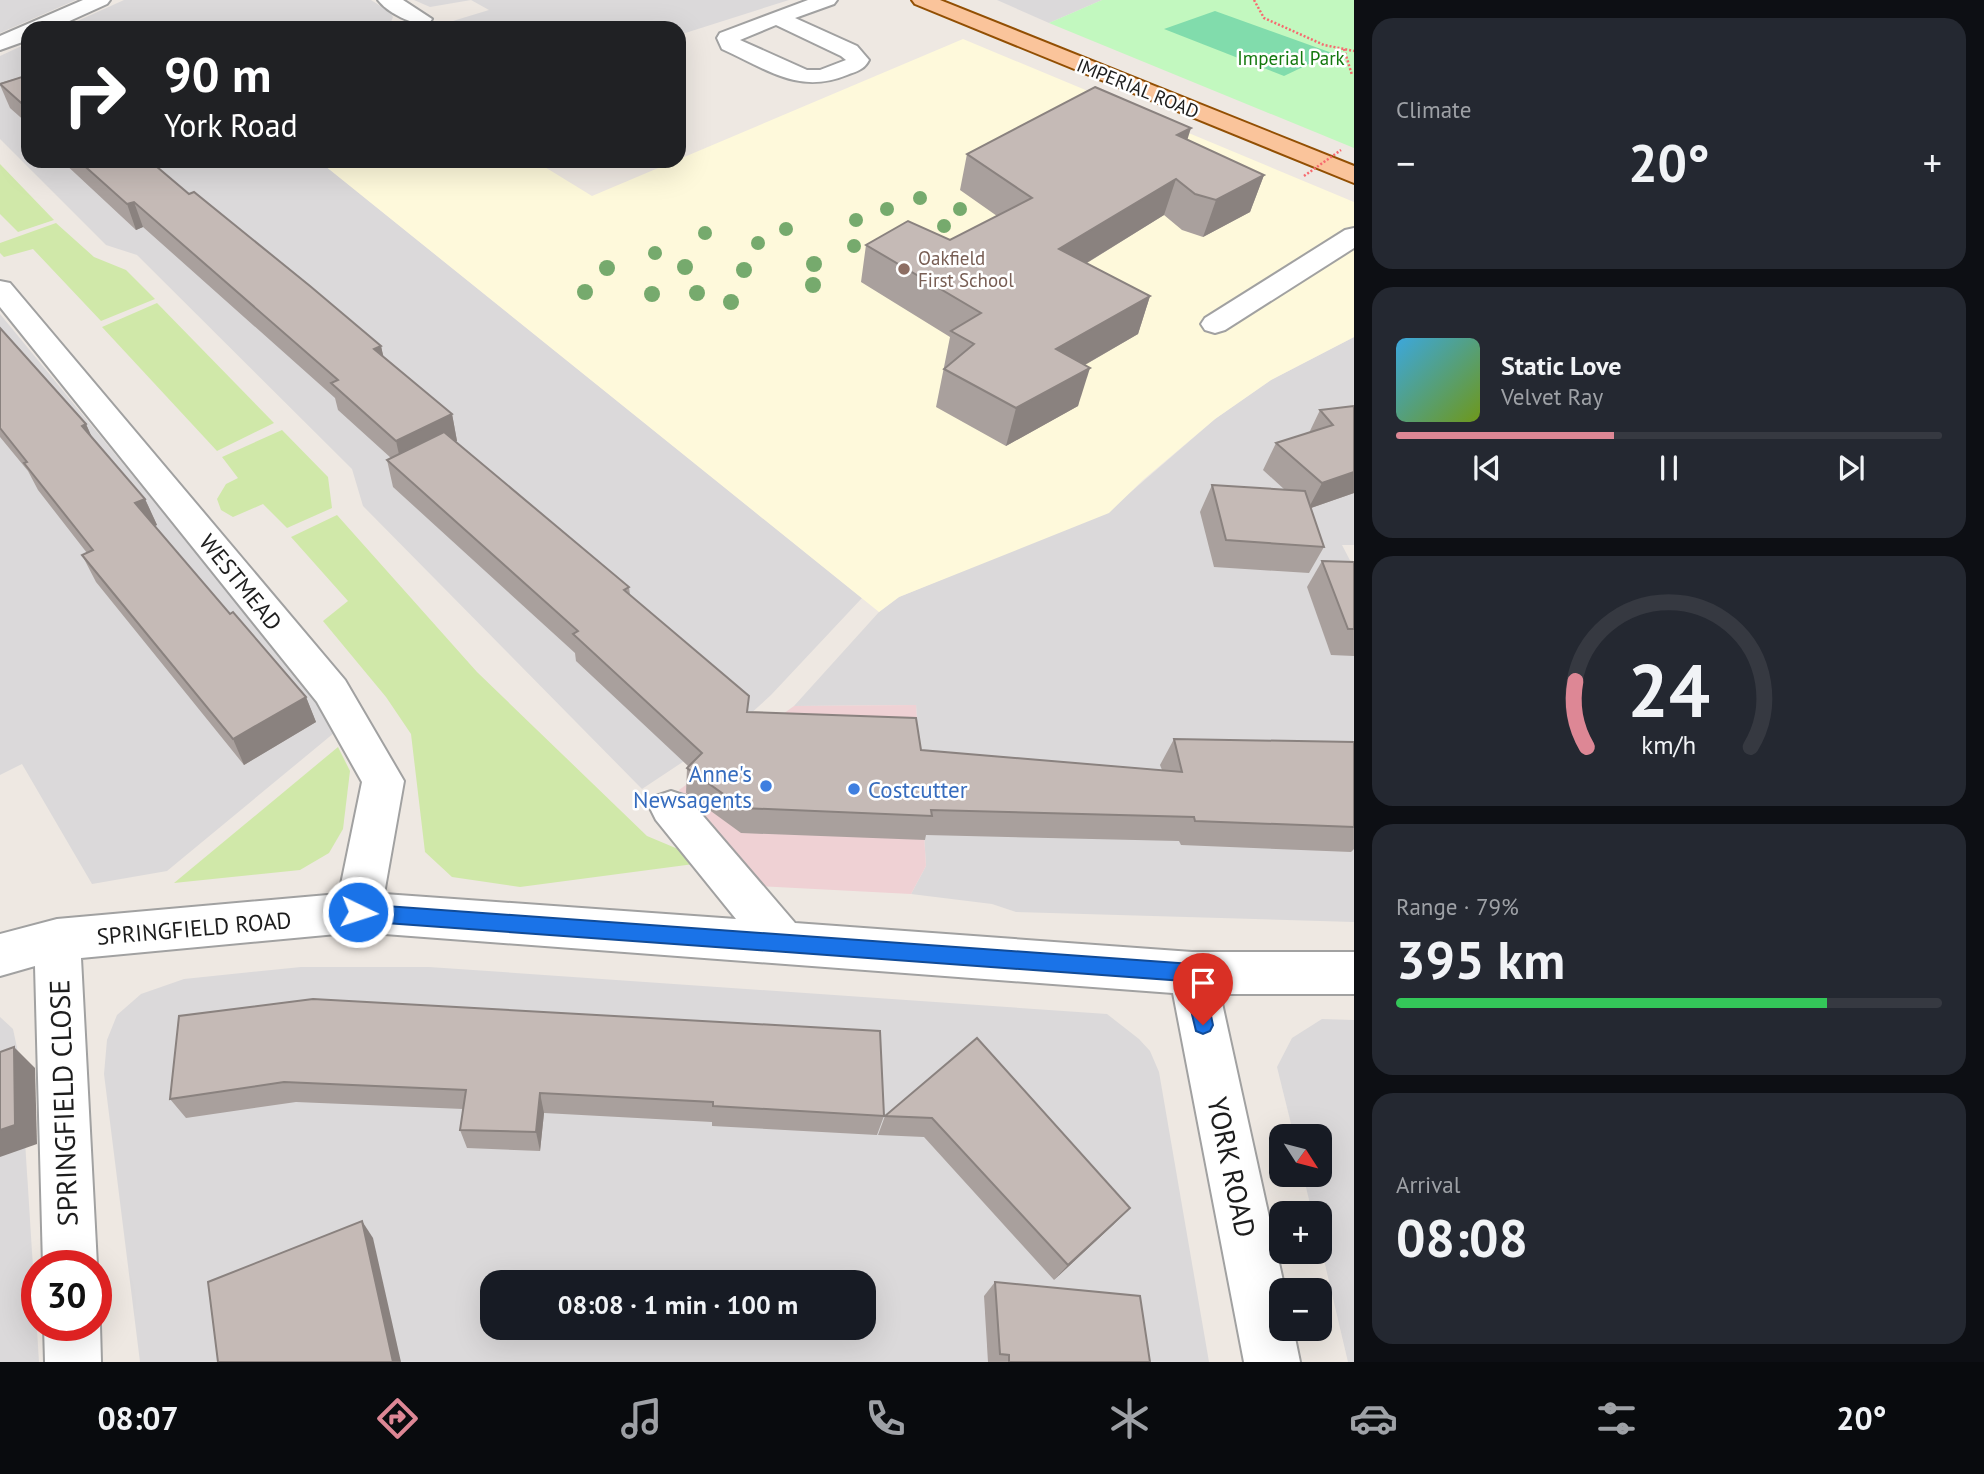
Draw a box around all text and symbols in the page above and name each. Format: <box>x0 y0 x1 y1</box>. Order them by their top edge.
text: 90 m <box>164 42 271 106</box>
park label: Imperial Park <box>1237 46 1345 70</box>
icon: right <box>49 49 140 140</box>
street label: IMPERIAL ROAD <box>1073 53 1203 123</box>
text: Climate <box>1396 95 1471 124</box>
text: York Road <box>164 104 298 146</box>
text: 20° <box>1628 129 1710 196</box>
text: − <box>1396 138 1415 187</box>
text: + <box>1923 138 1942 187</box>
place label: Oakfield First School <box>918 246 1014 292</box>
marker: Oakfield First School <box>896 261 912 277</box>
text: Static Love <box>1501 349 1622 382</box>
text: Velvet Ray <box>1501 382 1603 411</box>
icon: previous <box>1468 449 1506 487</box>
icon: pause <box>1650 449 1688 487</box>
icon: next <box>1832 449 1870 487</box>
street label: WESTMEAD <box>193 528 289 636</box>
text: 24 <box>1628 643 1710 737</box>
text: km/h <box>1642 729 1696 761</box>
place label: Anne's Newsagents <box>633 759 752 814</box>
place label: Costcutter <box>868 775 968 804</box>
marker: Anne's Newsagents <box>758 778 774 794</box>
marker: Costcutter <box>846 781 862 797</box>
position arrow <box>321 875 395 949</box>
text: Range · 79% <box>1396 892 1519 921</box>
street label: SPRINGFIELD ROAD <box>95 905 293 951</box>
text: 395 km <box>1396 926 1565 993</box>
pin <box>1173 953 1233 1025</box>
icon: arrive <box>1184 964 1222 1002</box>
street label: SPRINGFIELD CLOSE <box>40 979 86 1227</box>
street label: YORK ROAD <box>1199 1093 1265 1241</box>
north arrow <box>1269 1124 1332 1186</box>
map controls <box>1269 1124 1332 1341</box>
text: Arrival <box>1396 1170 1460 1199</box>
button: + <box>1269 1201 1332 1264</box>
text: 08:08 <box>1396 1204 1528 1271</box>
speed limit sign: 30 <box>21 1250 112 1341</box>
button: − <box>1269 1278 1332 1341</box>
text: 08:08 · 1 min · 100 m <box>558 1288 798 1321</box>
icon: directions <box>373 1394 422 1443</box>
icon: music <box>617 1394 666 1443</box>
icon: phone <box>861 1394 910 1443</box>
icon: climate <box>1105 1394 1154 1443</box>
icon: car <box>1349 1394 1398 1443</box>
icon: filters <box>1592 1394 1641 1443</box>
text: 08:07 <box>97 1397 179 1439</box>
text: 20° <box>1836 1397 1887 1439</box>

